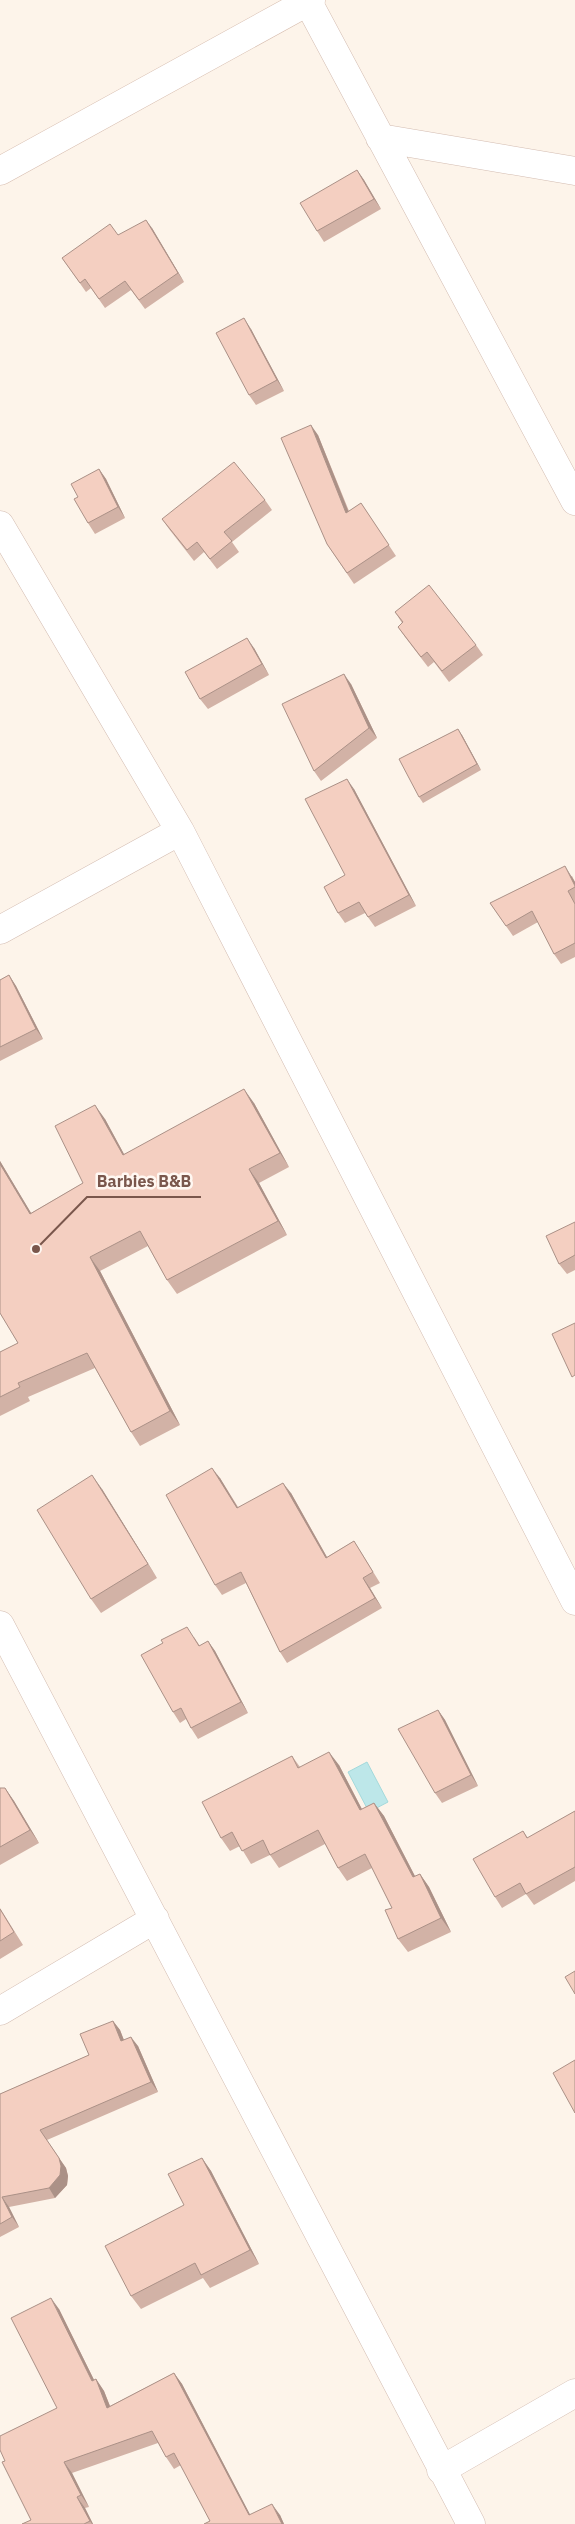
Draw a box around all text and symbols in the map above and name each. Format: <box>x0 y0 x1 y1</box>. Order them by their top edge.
callout: Barbies B&B <box>87 1166 201 1197</box>
text: Barbies B&B <box>97 1171 191 1191</box>

